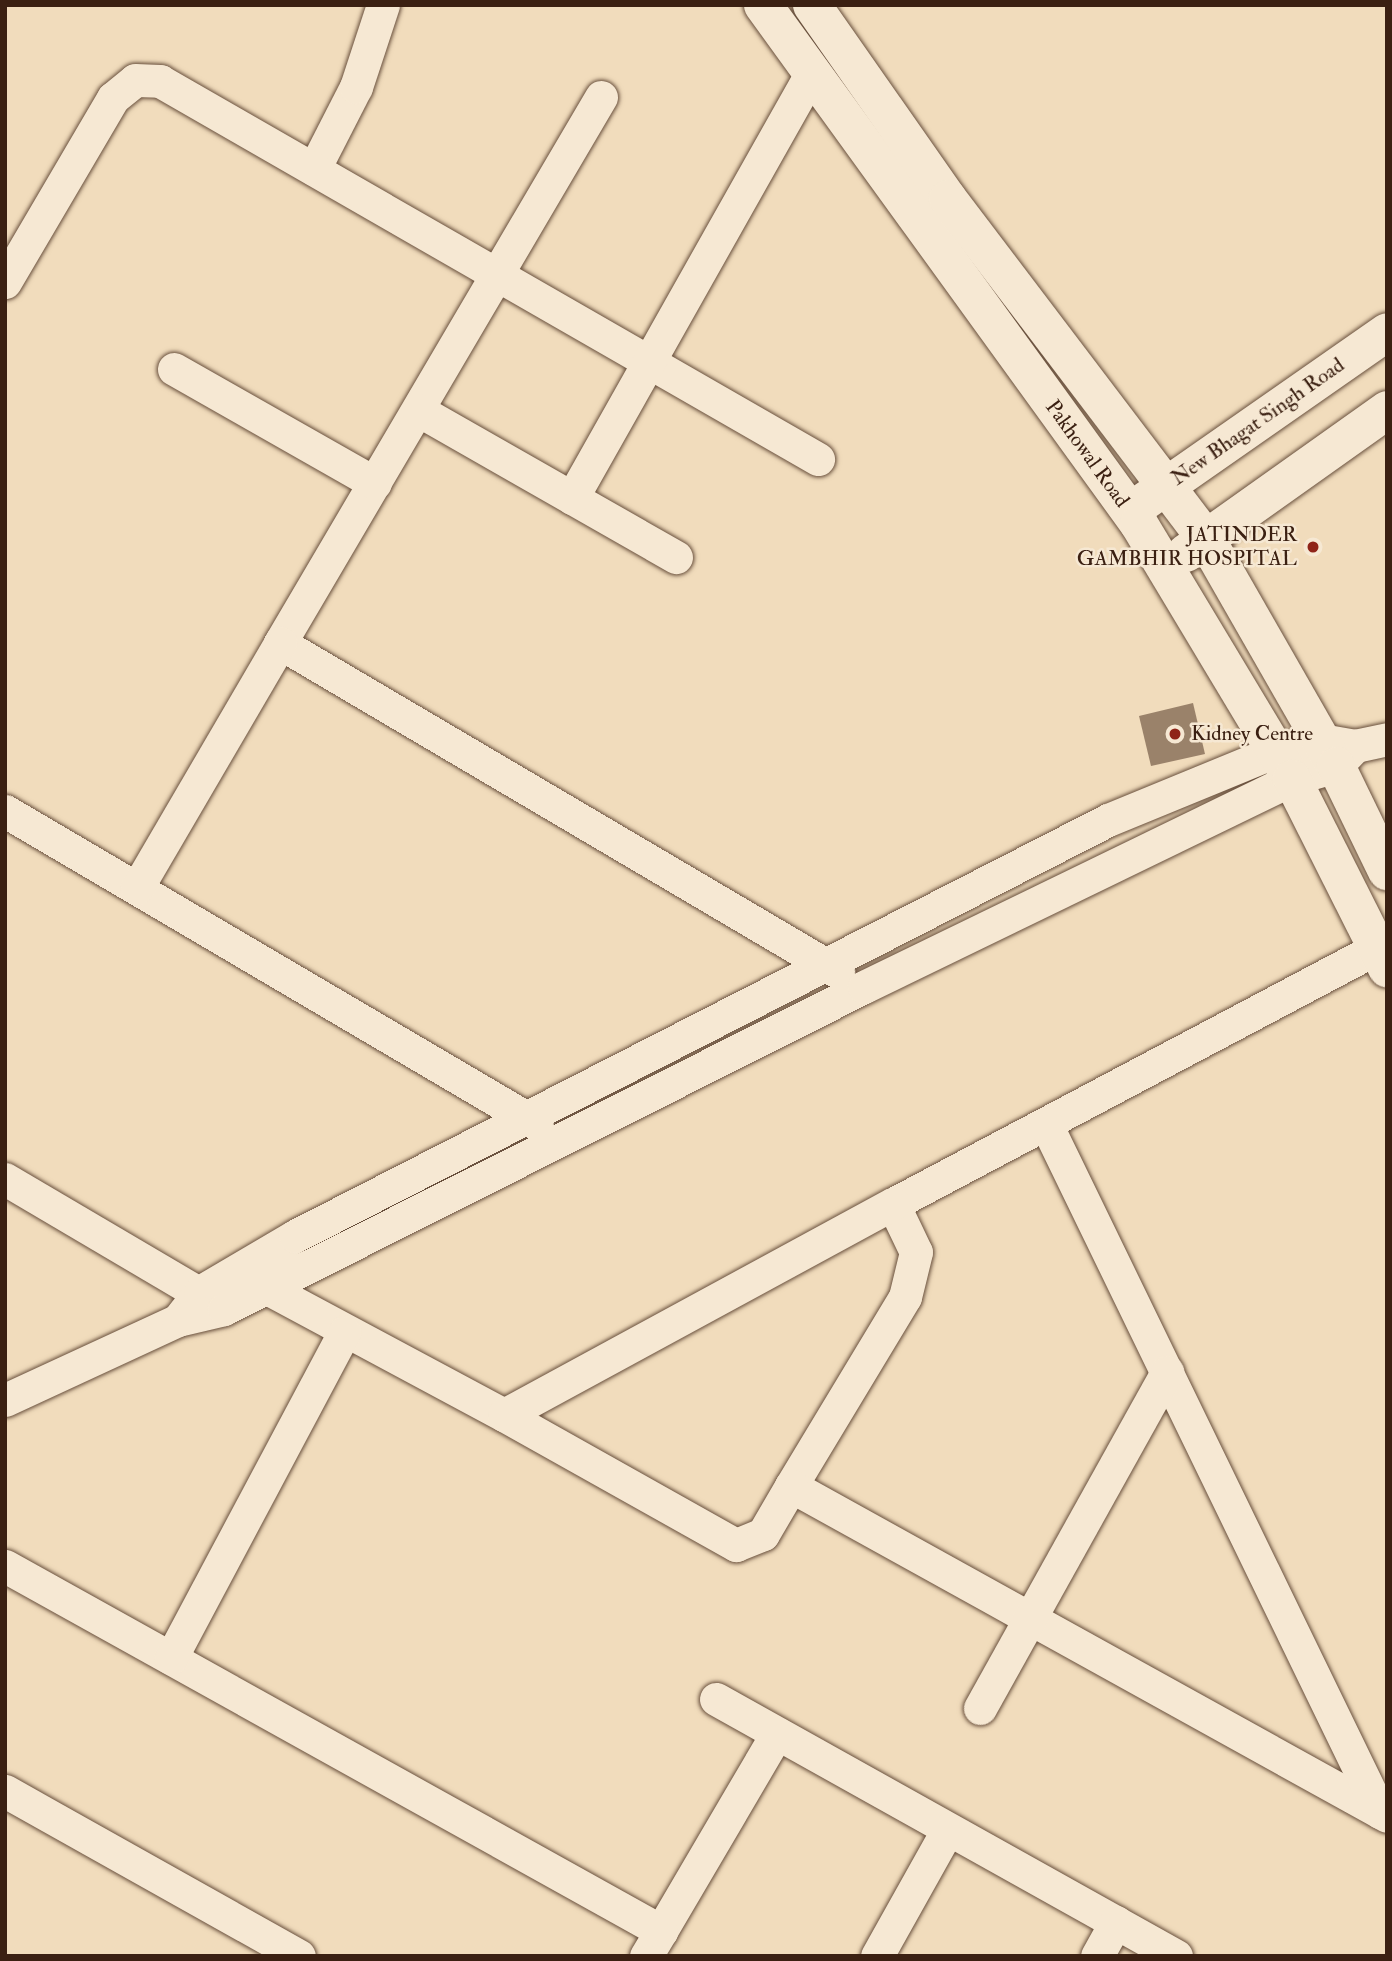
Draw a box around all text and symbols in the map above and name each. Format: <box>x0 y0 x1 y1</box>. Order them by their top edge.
street label: New Bhagat Singh Road <box>1167 353 1349 491</box>
street label: Pakhowal Road <box>1040 395 1134 513</box>
place label: JATINDER GAMBHIR HOSPITAL <box>1077 522 1297 572</box>
marker: JATINDER GAMBHIR HOSPITAL <box>1303 537 1323 557</box>
place label: Kidney Centre <box>1191 721 1313 747</box>
marker: Kidney Centre <box>1165 724 1185 744</box>

